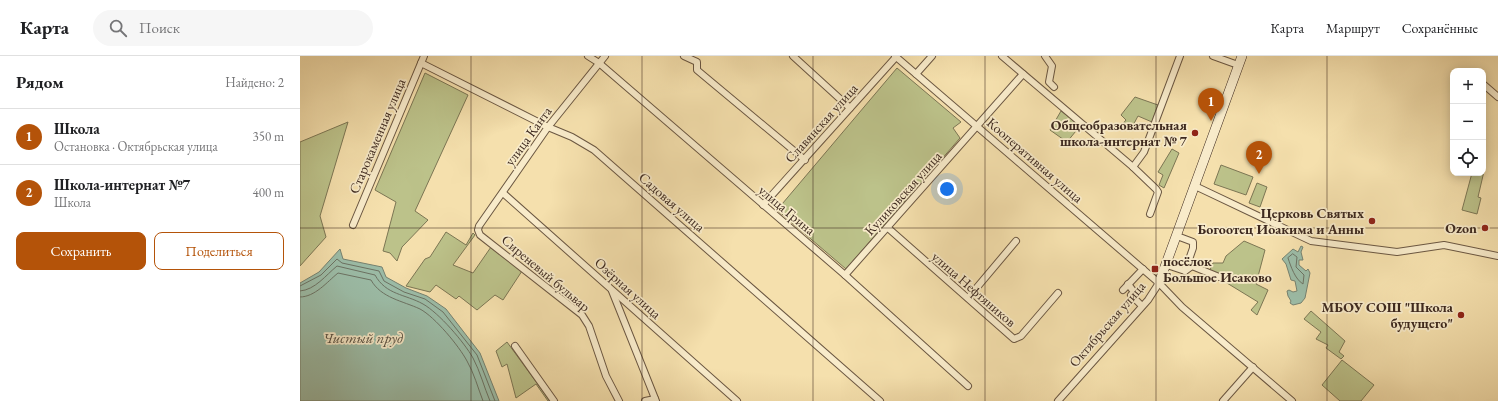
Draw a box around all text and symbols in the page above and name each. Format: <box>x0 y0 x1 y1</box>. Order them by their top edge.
search box <box>93 10 373 46</box>
text: Карта <box>20 15 69 40</box>
icon: search <box>107 17 129 39</box>
text: Поиск <box>139 18 180 37</box>
text: Карта <box>1271 19 1304 37</box>
text: Маршрут <box>1326 19 1380 37</box>
text: Сохранённые <box>1402 19 1478 37</box>
map controls <box>1450 68 1486 176</box>
button: + <box>1450 68 1486 104</box>
text: Рядом <box>16 71 64 93</box>
text: Найдено: 2 <box>225 74 284 91</box>
street label: Старокаменная улица <box>345 75 410 196</box>
street label: Славянская улица <box>781 79 862 167</box>
pin: 1 <box>1198 88 1224 121</box>
street label: улица Канта <box>500 102 556 169</box>
button: − <box>1450 104 1486 140</box>
street label: Кооперативная улица <box>983 113 1087 207</box>
place label: Общеобразовательная школа-интернат № 7 <box>1051 116 1188 150</box>
text: Школа <box>54 119 100 138</box>
text: 1 <box>26 128 32 145</box>
text: 350 m <box>253 128 284 145</box>
marker: Общеобразовательная школа-интернат № 7 <box>1190 128 1200 138</box>
text: Остановка · Октябрьская улица <box>54 138 218 155</box>
button: locate <box>1450 140 1486 176</box>
pin: 2 <box>1246 141 1272 174</box>
street label: Куликовская улица <box>860 147 946 239</box>
street label: Садовая улица <box>635 168 709 236</box>
text: Школа-интернат №7 <box>54 175 190 194</box>
your location <box>937 179 957 199</box>
street label: улица Грина <box>755 181 819 239</box>
text: 2 <box>26 184 32 201</box>
text: 400 m <box>253 184 284 201</box>
text: Школа <box>54 194 91 211</box>
place label: Церковь Святых Богоотец Иоакима и Анны <box>1197 204 1364 238</box>
marker: Церковь Святых Богоотец Иоакима и Анны <box>1367 216 1377 226</box>
place label: Ozon <box>1445 219 1477 237</box>
marker: Ozon <box>1480 223 1490 233</box>
street label: Сиреневый бульвар <box>498 231 594 315</box>
button: Сохранить <box>16 232 146 270</box>
button: Поделиться <box>154 232 284 270</box>
street label: улица Нефтяников <box>928 247 1020 331</box>
place label: посёлок Большое Исаково <box>1163 252 1272 286</box>
street label: Озёрная улица <box>591 253 665 323</box>
marker: посёлок Большое Исаково <box>1150 264 1160 274</box>
street label: Октябрьская улица <box>1065 277 1149 371</box>
place label: МБОУ СОШ "Школа будущего" <box>1321 298 1454 332</box>
marker: МБОУ СОШ "Школа будущего" <box>1456 310 1466 320</box>
water label: Чистый пруд <box>323 328 403 347</box>

